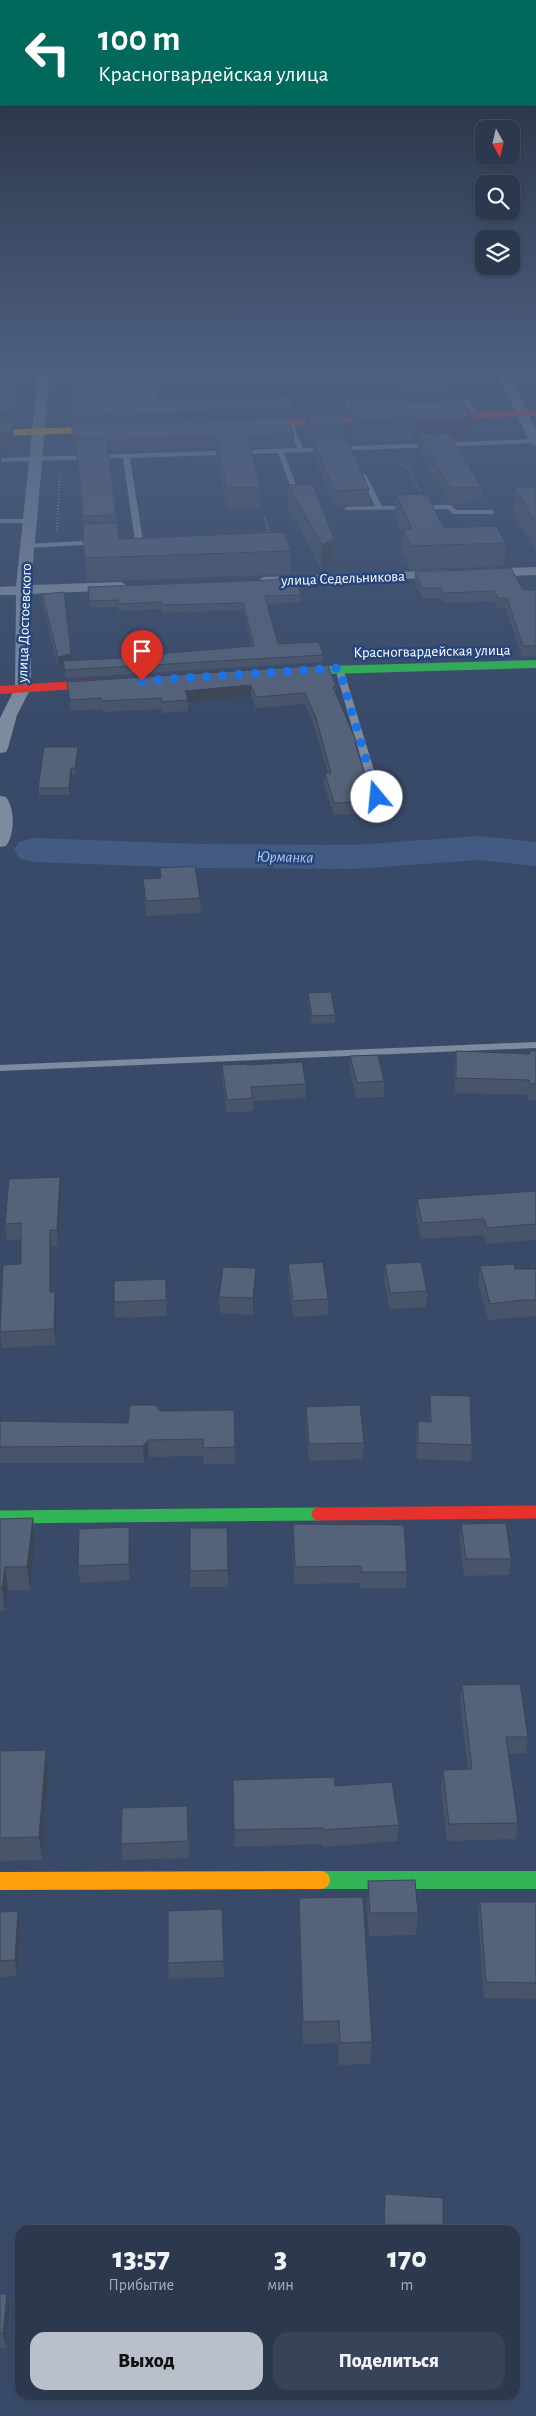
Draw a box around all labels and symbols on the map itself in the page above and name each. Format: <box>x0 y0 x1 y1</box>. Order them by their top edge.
north arrow <box>475 120 520 165</box>
street label: улица Достоевского <box>15 563 34 684</box>
street label: улица Седельникова <box>280 569 405 588</box>
pin <box>121 630 163 681</box>
street label: Красногвардейская улица <box>353 643 511 660</box>
position arrow <box>350 770 402 822</box>
water label: Юрманка <box>256 849 314 866</box>

